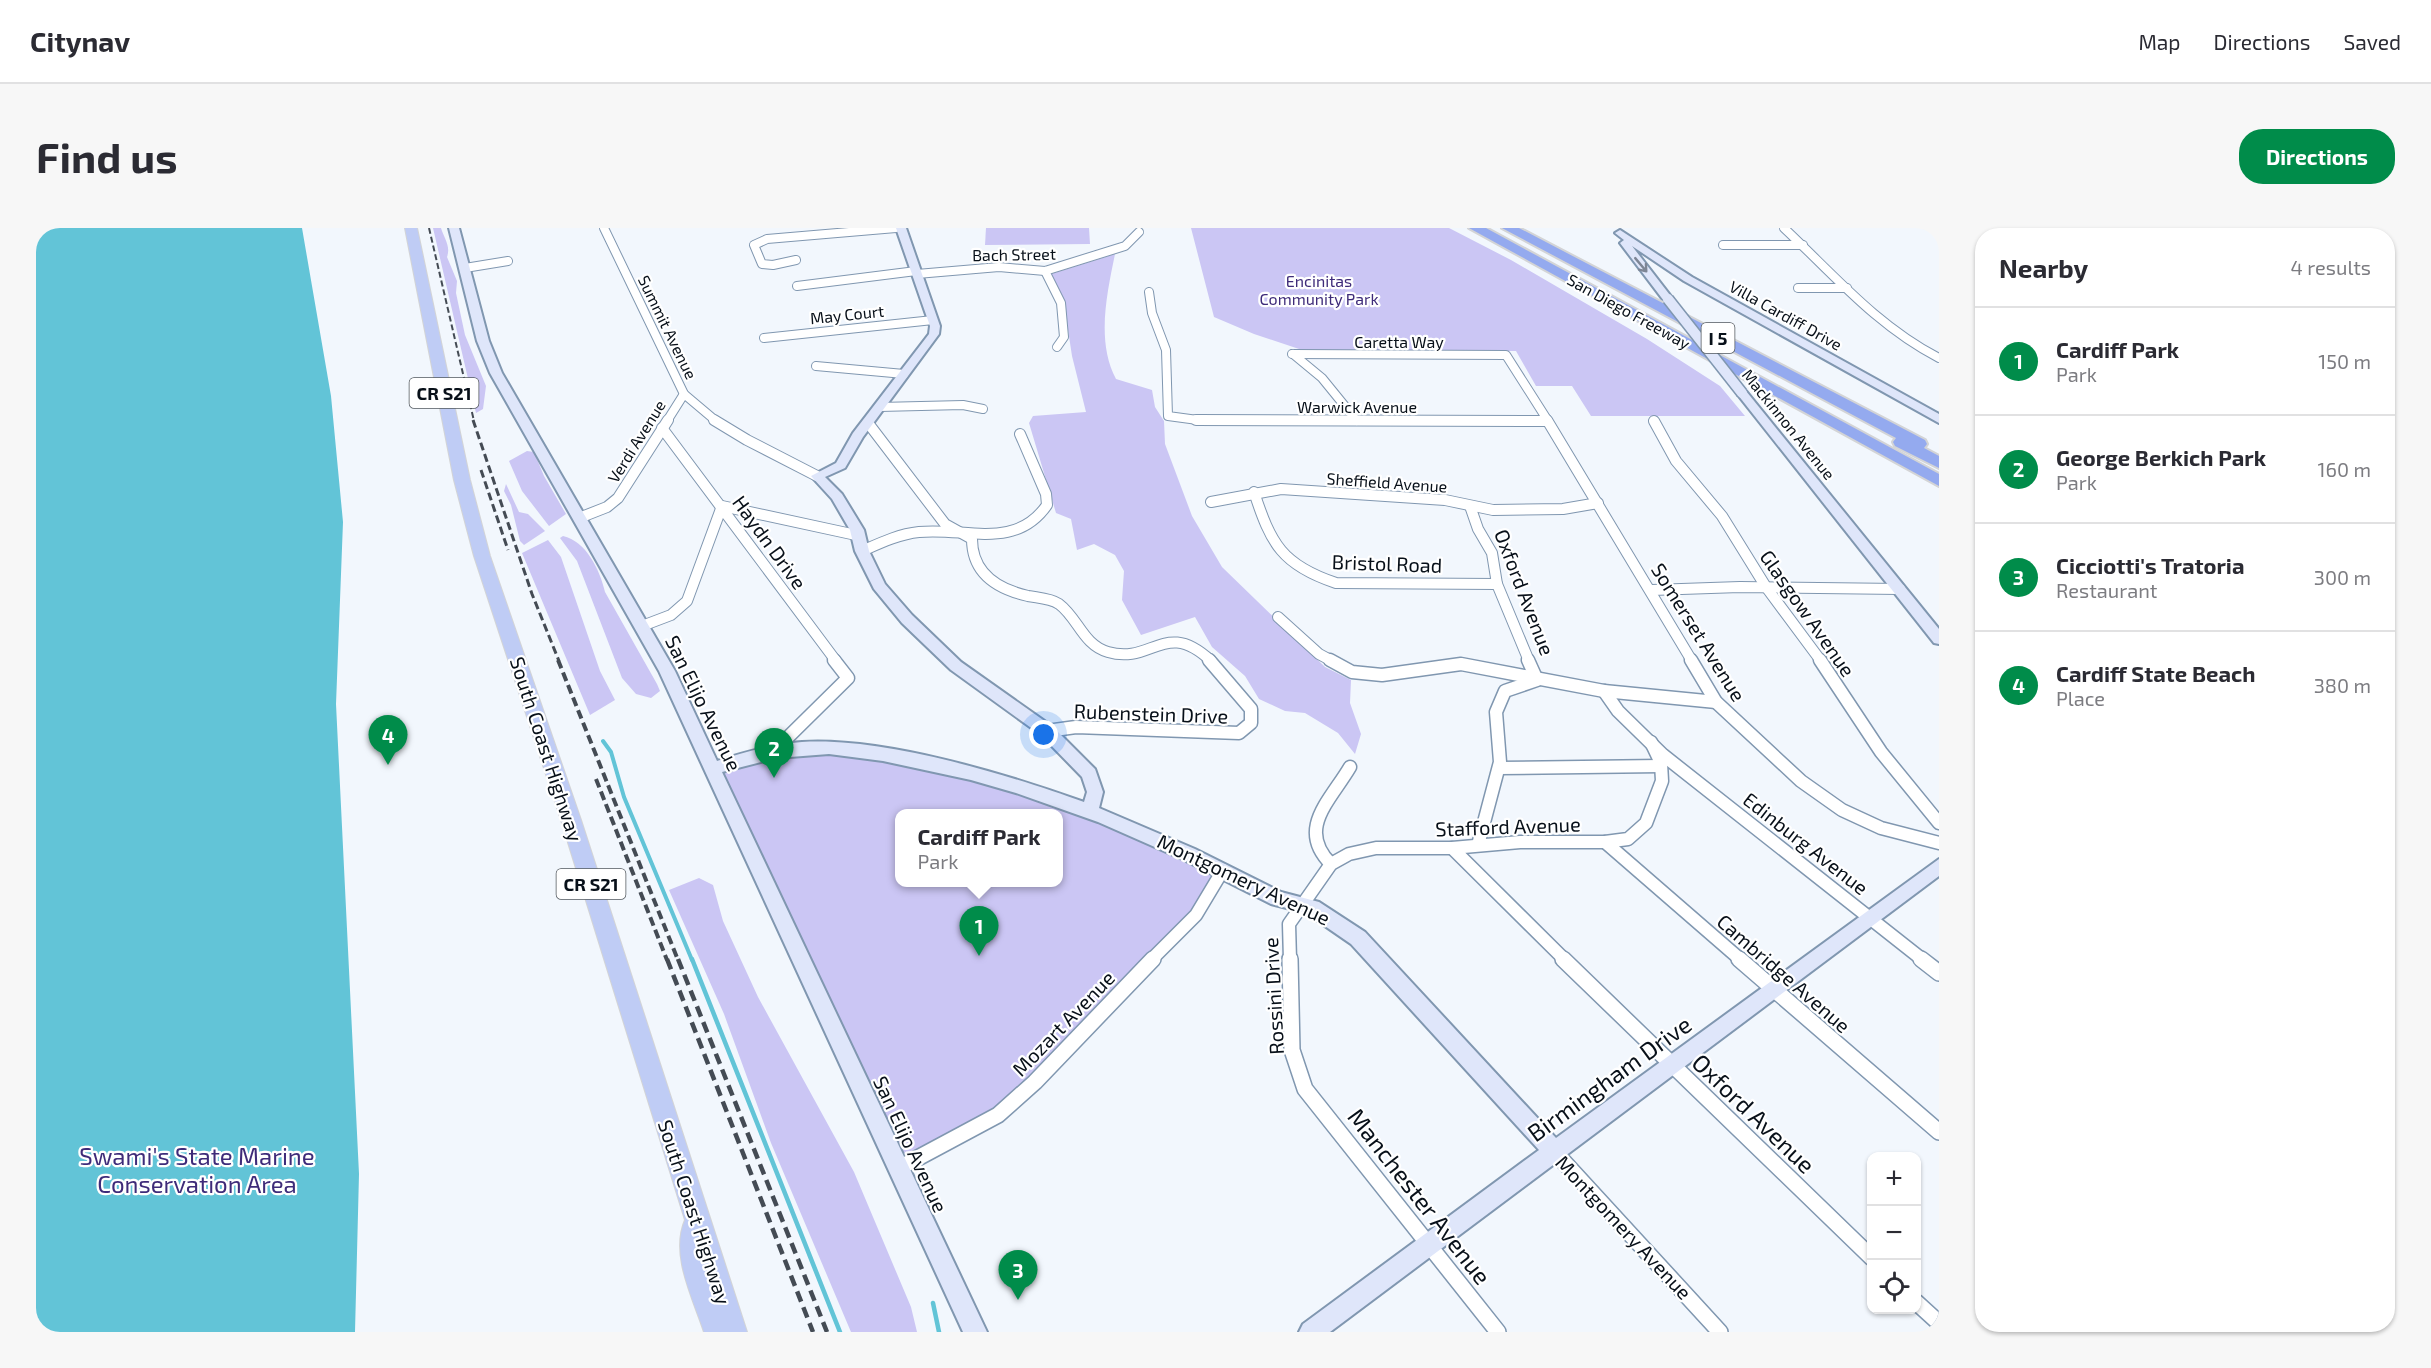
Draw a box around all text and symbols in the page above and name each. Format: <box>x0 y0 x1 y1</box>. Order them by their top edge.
text: Citynav <box>30 24 130 58</box>
text: Map <box>2138 29 2181 54</box>
text: Directions <box>2214 29 2310 54</box>
text: Saved <box>2343 29 2401 54</box>
button: Directions <box>2239 129 2395 184</box>
text: Find us <box>36 131 178 181</box>
street label: Bach Street <box>972 244 1056 264</box>
text: Nearby <box>1999 252 2088 283</box>
text: 4 results <box>2291 255 2371 279</box>
one-way arrow <box>1634 257 1648 272</box>
street label: San Diego Freeway <box>1564 269 1694 353</box>
park label: Encinitas Community Park <box>1259 271 1379 308</box>
street label: Summit Avenue <box>635 272 701 382</box>
street label: Villa Cardiff Drive <box>1726 276 1846 354</box>
street label: May Court <box>809 301 885 327</box>
road number: I 5 <box>1702 323 1734 353</box>
street label: Caretta Way <box>1354 332 1444 351</box>
text: Cardiff Park <box>2056 336 2179 362</box>
text: 1 <box>2014 349 2023 373</box>
text: 150 m <box>2318 349 2371 373</box>
text: Park <box>2056 362 2097 386</box>
street label: Mackinnon Avenue <box>1739 365 1839 483</box>
road number: CR S21 <box>410 378 478 408</box>
street label: Verdi Avenue <box>603 396 669 486</box>
street label: Warwick Avenue <box>1297 397 1417 416</box>
text: George Berkich Park <box>2056 444 2266 470</box>
text: 2 <box>2013 457 2024 481</box>
text: 160 m <box>2318 457 2371 481</box>
street label: Sheffield Avenue <box>1326 468 1448 496</box>
text: Park <box>2056 470 2097 494</box>
street label: Haydn Drive <box>728 491 812 593</box>
street label: Oxford Avenue <box>1490 526 1560 658</box>
street label: Glasgow Avenue <box>1755 545 1861 681</box>
street label: Bristol Road <box>1331 549 1443 577</box>
text: Cicciotti's Tratoria <box>2056 552 2244 578</box>
street label: Somerset Avenue <box>1647 558 1751 706</box>
text: 3 <box>2013 565 2024 589</box>
text: 300 m <box>2314 565 2371 589</box>
text: Restaurant <box>2056 578 2157 602</box>
street label: San Elijo Avenue <box>661 631 747 775</box>
street label: South Coast Highway <box>506 654 588 845</box>
text: Cardiff State Beach <box>2056 660 2255 686</box>
text: 4 <box>2012 673 2025 697</box>
text: 380 m <box>2314 673 2371 697</box>
text: Place <box>2056 686 2105 710</box>
street label: Rubenstein Drive <box>1073 698 1229 728</box>
pin: 4 <box>368 716 408 765</box>
your location <box>1029 720 1058 749</box>
pin: 2 <box>754 728 794 778</box>
street label: Edinburg Avenue <box>1739 787 1873 899</box>
popup <box>895 809 1063 887</box>
street label: Stafford Avenue <box>1435 811 1581 841</box>
text: Cardiff Park <box>917 823 1041 849</box>
street label: Montgomery Avenue <box>1154 828 1334 930</box>
text: Park <box>917 849 958 873</box>
road number: CR S21 <box>556 869 626 899</box>
pin: 1 <box>960 906 998 956</box>
street label: Cambridge Avenue <box>1713 909 1855 1037</box>
street label: Rossini Drive <box>1258 937 1288 1055</box>
street label: Mozart Avenue <box>1007 965 1119 1081</box>
street label: Birmingham Drive <box>1521 1009 1697 1147</box>
street label: Oxford Avenue <box>1687 1047 1821 1179</box>
street label: San Elijo Avenue <box>869 1072 953 1216</box>
street label: Manchester Avenue <box>1342 1102 1498 1290</box>
street label: South Coast Highway <box>654 1117 736 1308</box>
park label: Swami's State Marine Conservation Area <box>79 1141 315 1198</box>
street label: Montgomery Avenue <box>1551 1150 1697 1304</box>
map controls <box>1867 1152 1921 1314</box>
button: + <box>1867 1152 1921 1206</box>
button: − <box>1867 1206 1921 1260</box>
pin: 3 <box>998 1250 1038 1300</box>
button: locate <box>1867 1260 1921 1314</box>

